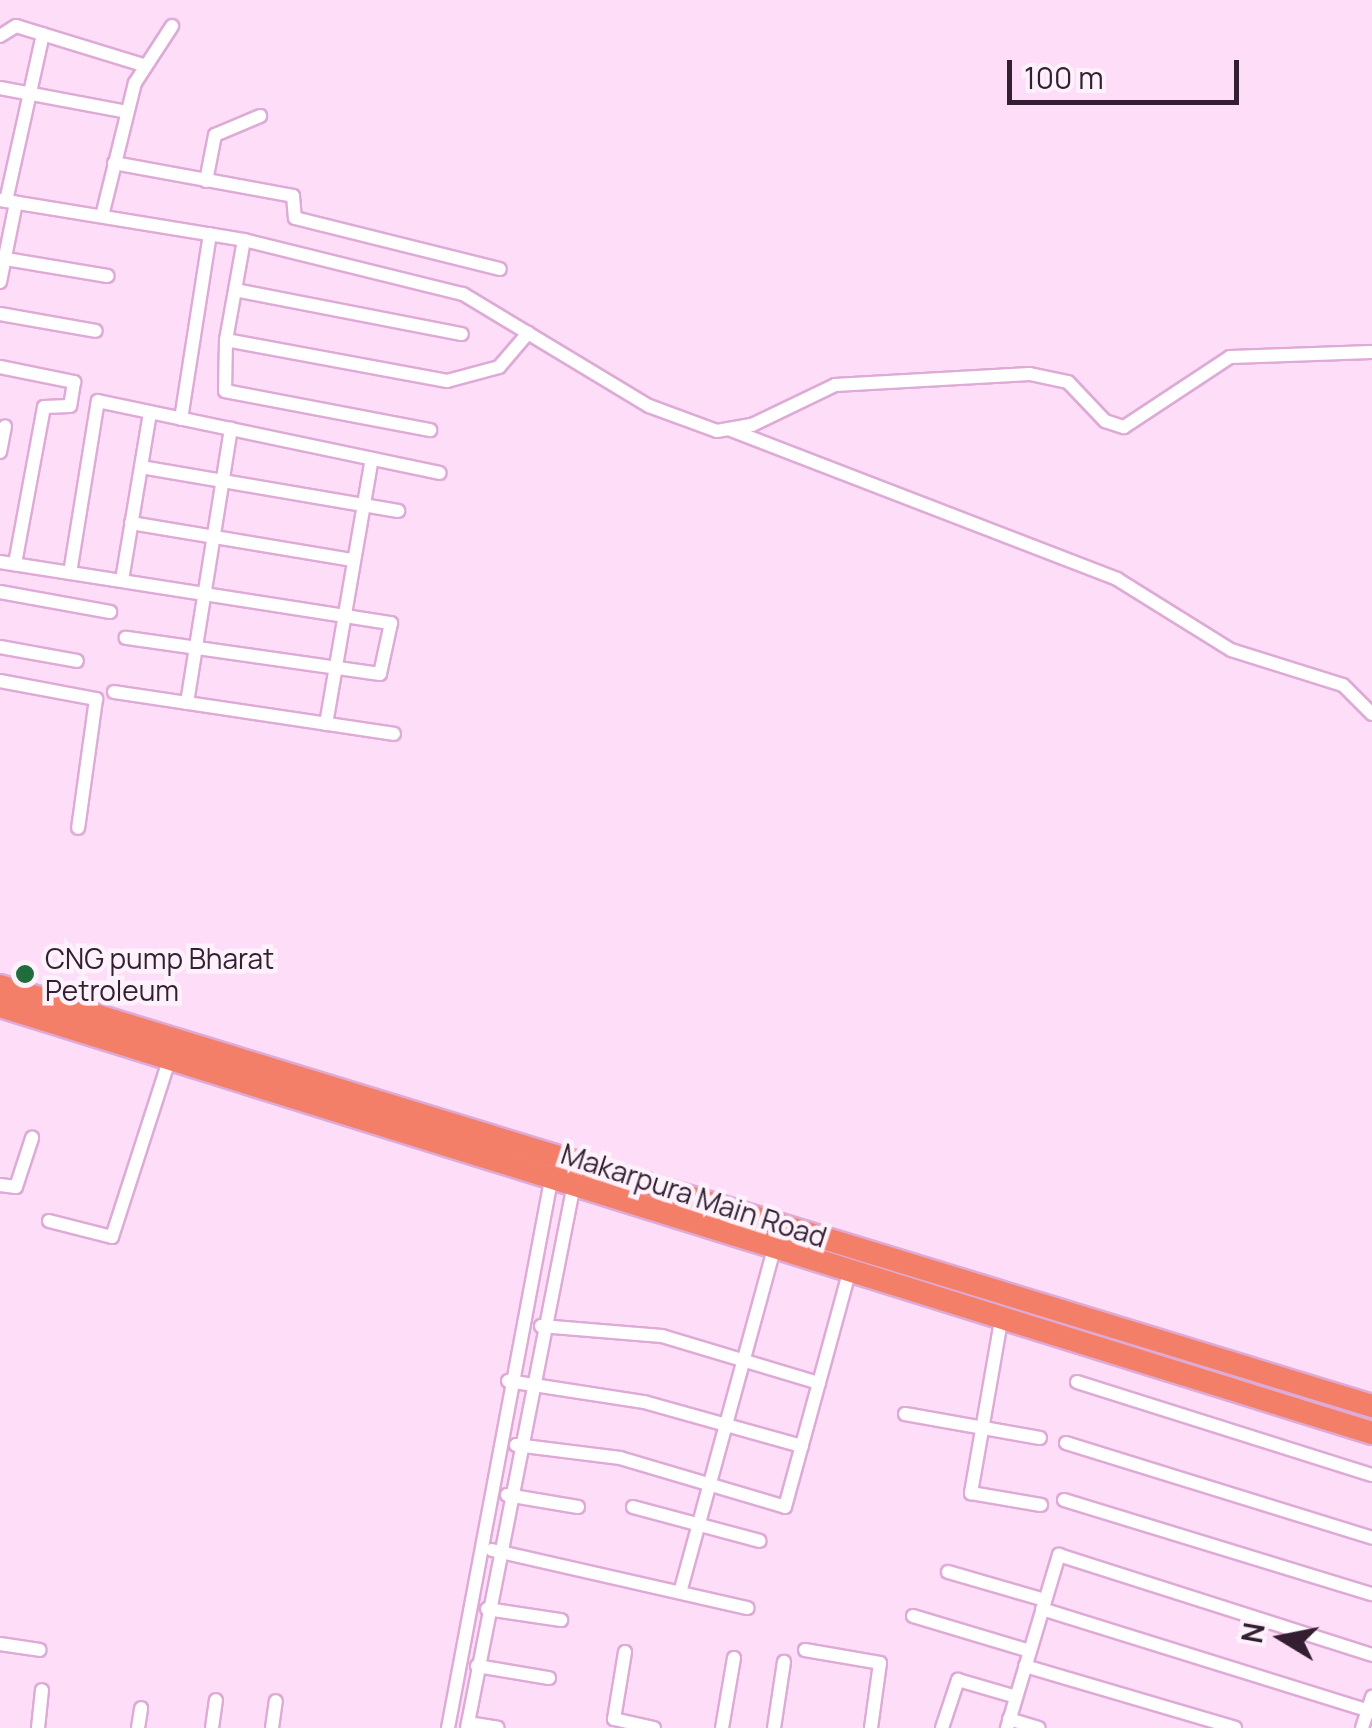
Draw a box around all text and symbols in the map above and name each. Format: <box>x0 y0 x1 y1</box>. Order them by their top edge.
scale bar <box>1012 40 1244 102</box>
text: 100 m <box>1024 57 1104 98</box>
place label: CNG pump Bharat Petroleum <box>45 941 274 1007</box>
marker: CNG pump Bharat Petroleum <box>14 963 36 985</box>
street label: Makarpura Main Road <box>557 1136 831 1254</box>
north arrow <box>1232 1588 1332 1688</box>
text: N <box>1232 1620 1273 1646</box>

